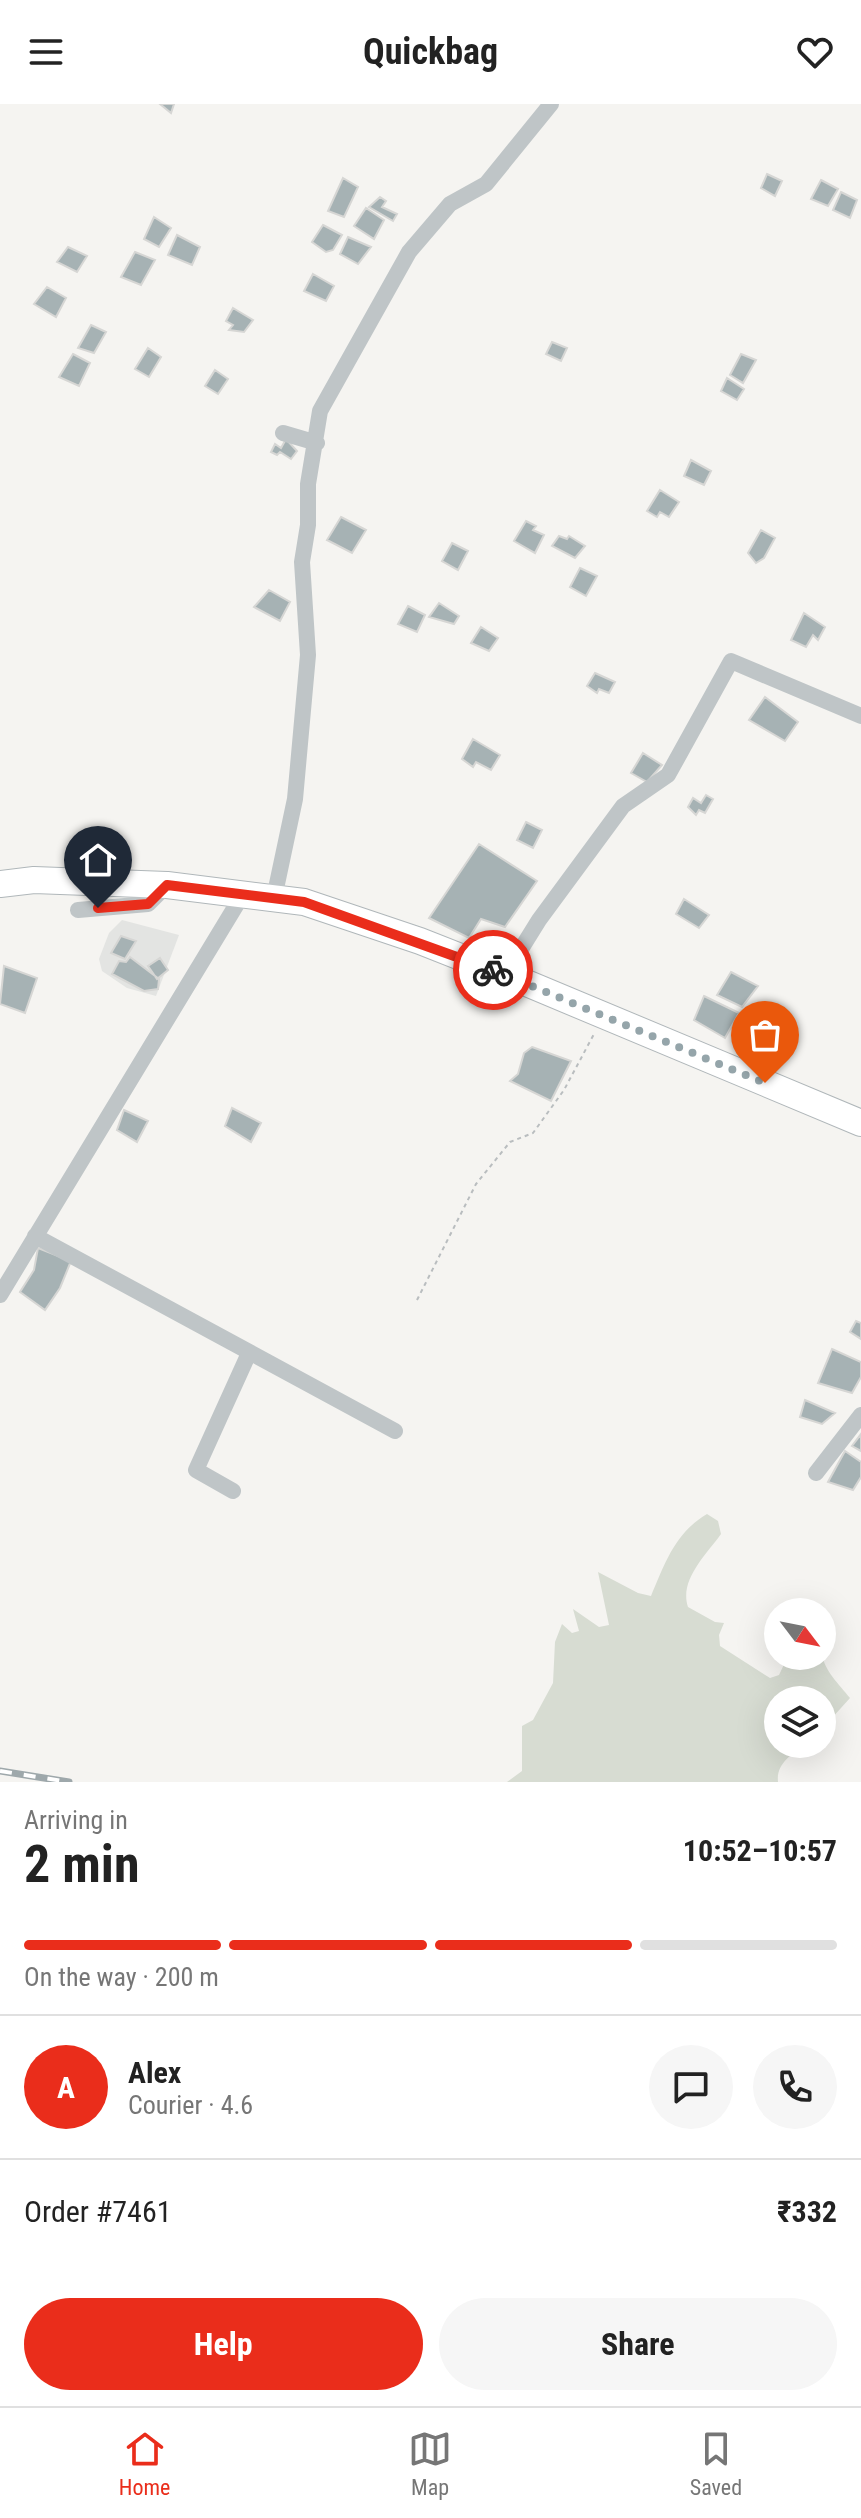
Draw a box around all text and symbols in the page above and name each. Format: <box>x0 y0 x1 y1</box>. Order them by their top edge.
icon: menu <box>24 30 68 74</box>
icon: heart <box>793 30 837 74</box>
text: Quickbag <box>363 31 498 73</box>
pin <box>64 826 132 908</box>
icon: home <box>76 838 120 882</box>
courier <box>453 930 533 1010</box>
icon: bike <box>471 948 515 992</box>
pin <box>731 1001 799 1083</box>
icon: bag <box>743 1013 787 1057</box>
north arrow <box>764 1598 836 1670</box>
map controls <box>764 1598 836 1758</box>
button: layers <box>764 1686 836 1758</box>
text: Arriving in <box>24 1805 128 1835</box>
text: 10:52–10:57 <box>683 1833 837 1868</box>
text: 2 min <box>24 1834 140 1895</box>
text: On the way · 200 m <box>24 1962 219 1992</box>
button: chat <box>649 2045 733 2129</box>
button: phone <box>753 2045 837 2129</box>
text: Alex <box>128 2055 181 2090</box>
text: A <box>57 2070 75 2105</box>
text: Courier · 4.6 <box>128 2090 253 2120</box>
text: Order #7461 <box>24 2194 172 2229</box>
text: ₹332 <box>777 2194 837 2229</box>
button: Help <box>24 2298 423 2390</box>
button: Share <box>439 2298 837 2390</box>
tab: Home <box>119 2427 170 2500</box>
tab: Map <box>408 2427 452 2500</box>
tab: Saved <box>690 2427 742 2500</box>

